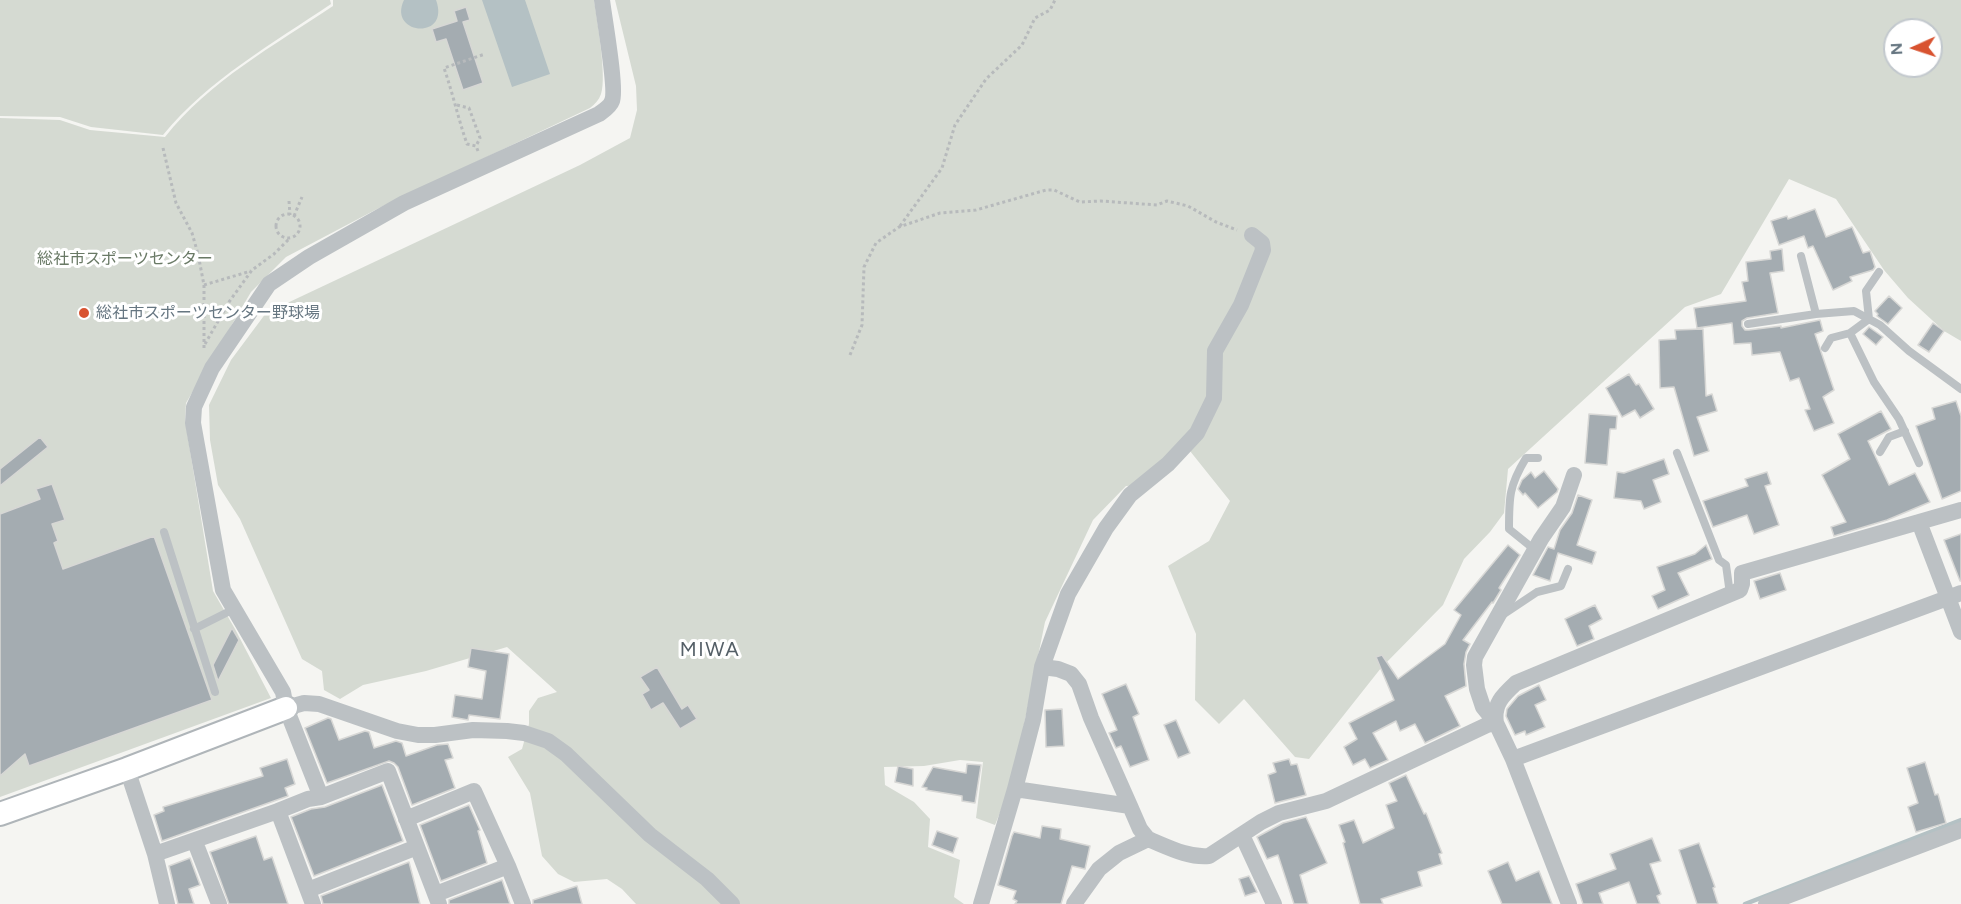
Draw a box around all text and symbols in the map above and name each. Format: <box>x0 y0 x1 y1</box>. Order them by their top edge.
north arrow <box>1883 18 1943 78</box>
text: N <box>1887 42 1906 56</box>
park label: 総社市スポーツセンター <box>37 249 213 269</box>
place label: 総社市スポーツセンター野球場 <box>96 303 320 323</box>
marker: 総社市スポーツセンター野球場 <box>77 306 91 320</box>
district label: MIWA <box>680 638 740 662</box>

